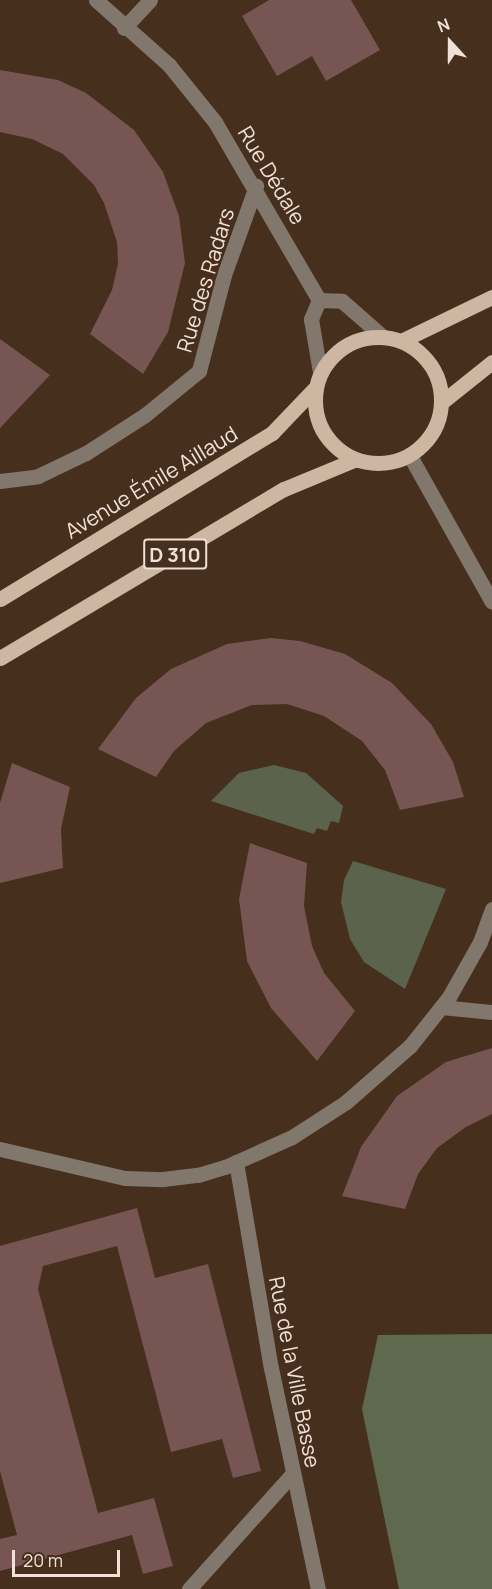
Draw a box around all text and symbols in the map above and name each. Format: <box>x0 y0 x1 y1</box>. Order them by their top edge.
north arrow <box>420 12 480 72</box>
text: N <box>434 13 453 38</box>
street label: Rue Dédale <box>233 121 311 229</box>
street label: Rue des Radars <box>171 205 239 355</box>
street label: Avenue Émile Aillaud <box>60 421 242 543</box>
road number: D 310 <box>142 537 208 571</box>
street label: Rue de la Ville Basse <box>264 1274 326 1470</box>
scale bar <box>15 1538 123 1576</box>
text: 20 m <box>23 1548 63 1572</box>

